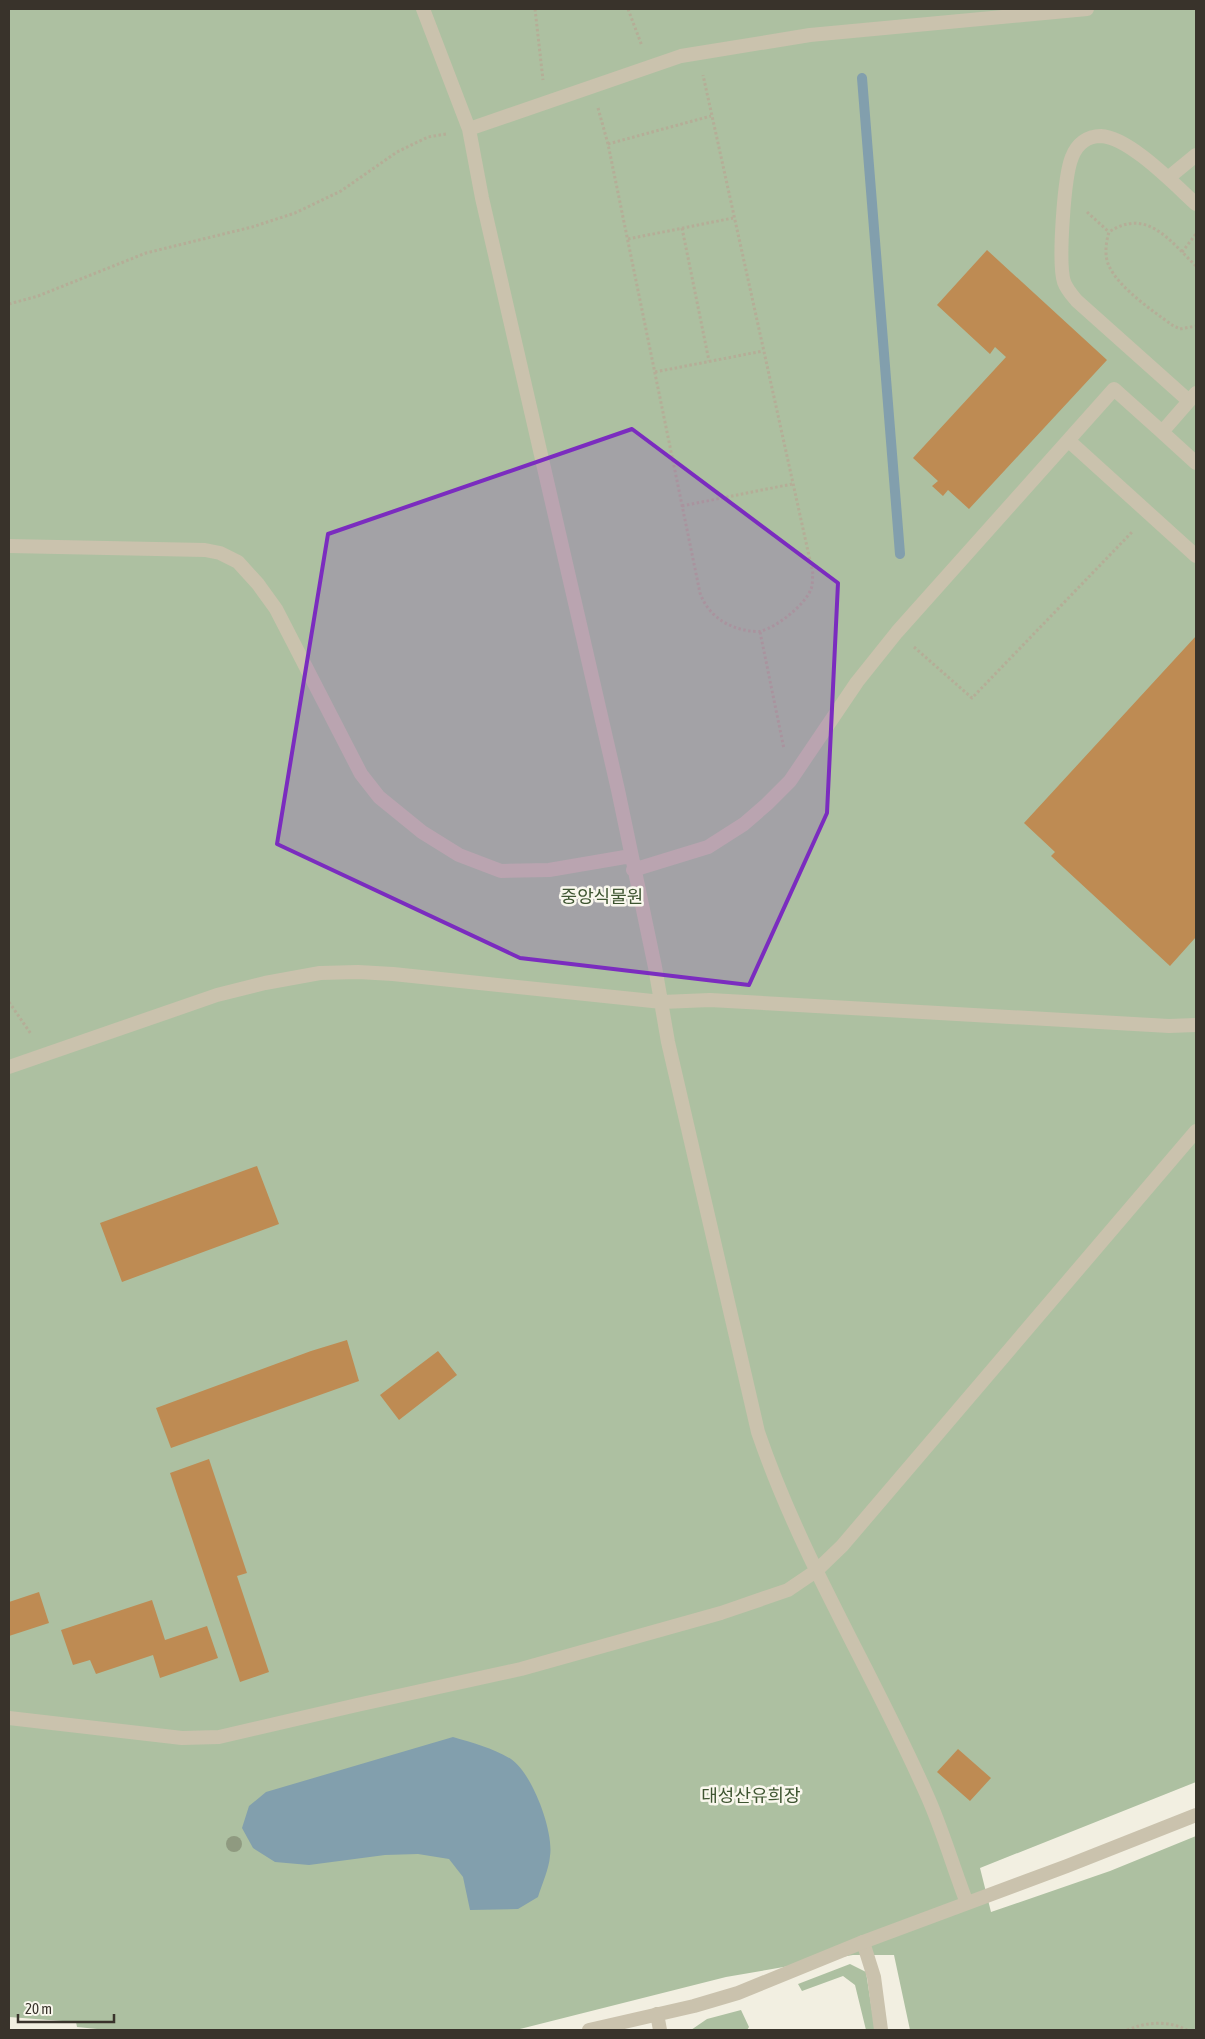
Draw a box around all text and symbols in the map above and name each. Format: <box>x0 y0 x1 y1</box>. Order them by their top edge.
park label: 중앙식물원 <box>561 886 643 907</box>
park label: 대성산유희장 <box>701 1785 801 1806</box>
scale bar <box>18 1992 114 2024</box>
text: 20 m <box>25 2000 52 2017</box>

